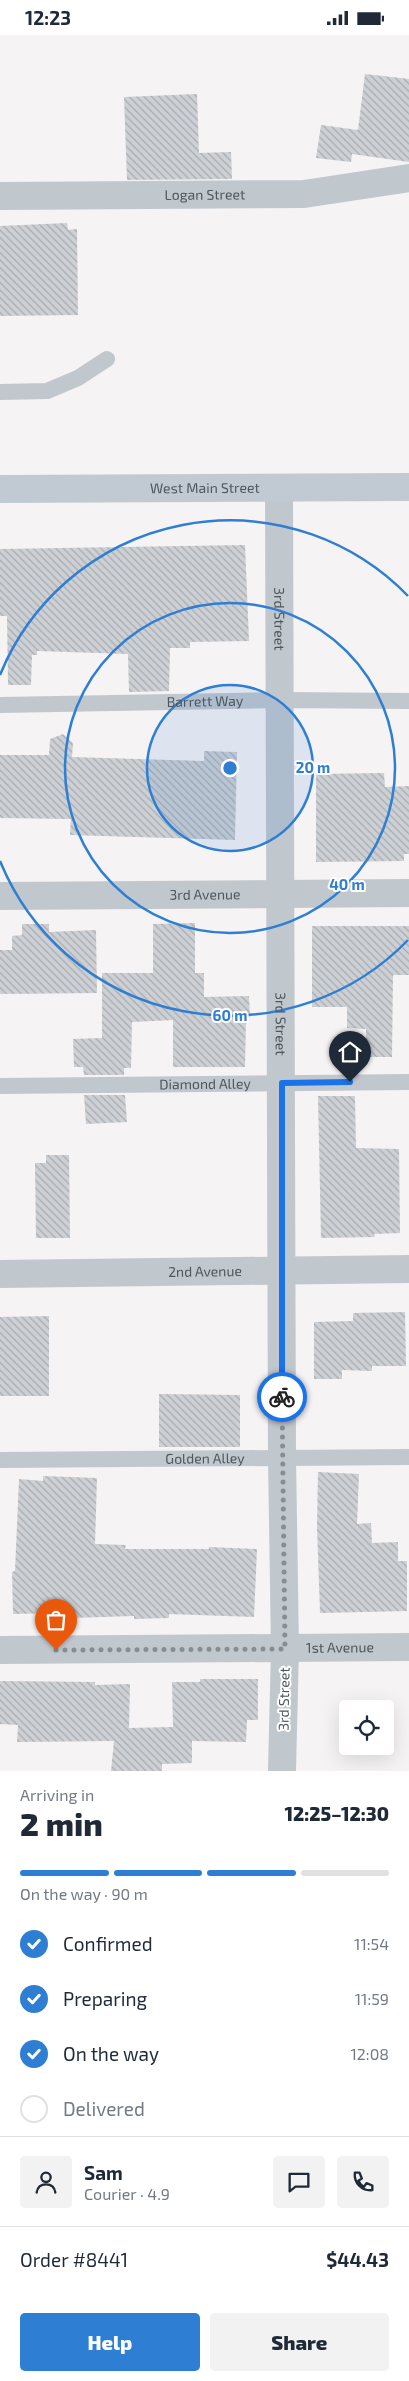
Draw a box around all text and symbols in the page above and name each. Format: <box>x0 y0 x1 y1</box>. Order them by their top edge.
text: 12:23 <box>25 6 71 29</box>
street label: Logan Street <box>165 185 245 203</box>
street label: West Main Street <box>150 479 260 496</box>
street label: 3rd Street <box>271 587 289 651</box>
street label: Barrett Way <box>166 692 244 710</box>
text: 20 m <box>296 758 330 776</box>
centre of rings <box>221 759 239 777</box>
text: 40 m <box>329 875 365 893</box>
street label: 3rd Avenue <box>169 885 241 903</box>
street label: 3rd Street <box>273 992 290 1056</box>
text: 60 m <box>213 1006 247 1024</box>
pin <box>329 1031 371 1082</box>
icon: home <box>336 1038 364 1066</box>
street label: Diamond Alley <box>159 1075 251 1092</box>
street label: 2nd Avenue <box>168 1262 242 1280</box>
courier <box>257 1372 307 1422</box>
icon: bike <box>268 1383 296 1411</box>
street label: Golden Alley <box>165 1449 245 1467</box>
pin <box>35 1599 77 1650</box>
icon: bag <box>42 1606 70 1634</box>
street label: 1st Avenue <box>306 1638 374 1656</box>
street label: 3rd Street <box>274 1667 293 1731</box>
map controls <box>339 1700 394 1755</box>
button: locate <box>339 1700 394 1755</box>
text: Arriving in <box>20 1785 94 1804</box>
text: 12:25–12:30 <box>284 1802 389 1825</box>
text: 2 min <box>20 1804 103 1842</box>
text: On the way · 90 m <box>20 1884 148 1903</box>
icon: check <box>20 1930 48 1958</box>
text: Confirmed <box>63 1932 153 1955</box>
text: 11:54 <box>354 1934 389 1953</box>
icon: check <box>20 1985 48 2013</box>
text: Preparing <box>63 1987 147 2010</box>
text: 11:59 <box>355 1989 389 2008</box>
icon: check <box>20 2040 48 2068</box>
text: On the way <box>63 2042 159 2065</box>
text: 12:08 <box>351 2044 389 2063</box>
text: Delivered <box>63 2097 145 2120</box>
button: person <box>20 2156 72 2208</box>
button: chat <box>273 2156 325 2208</box>
button: phone <box>337 2156 389 2208</box>
text: Sam <box>84 2161 123 2184</box>
text: Courier · 4.9 <box>84 2184 170 2203</box>
text: Order #8441 <box>20 2248 128 2271</box>
text: $44.43 <box>326 2248 389 2271</box>
button: Help <box>20 2313 200 2371</box>
button: Share <box>210 2313 389 2371</box>

